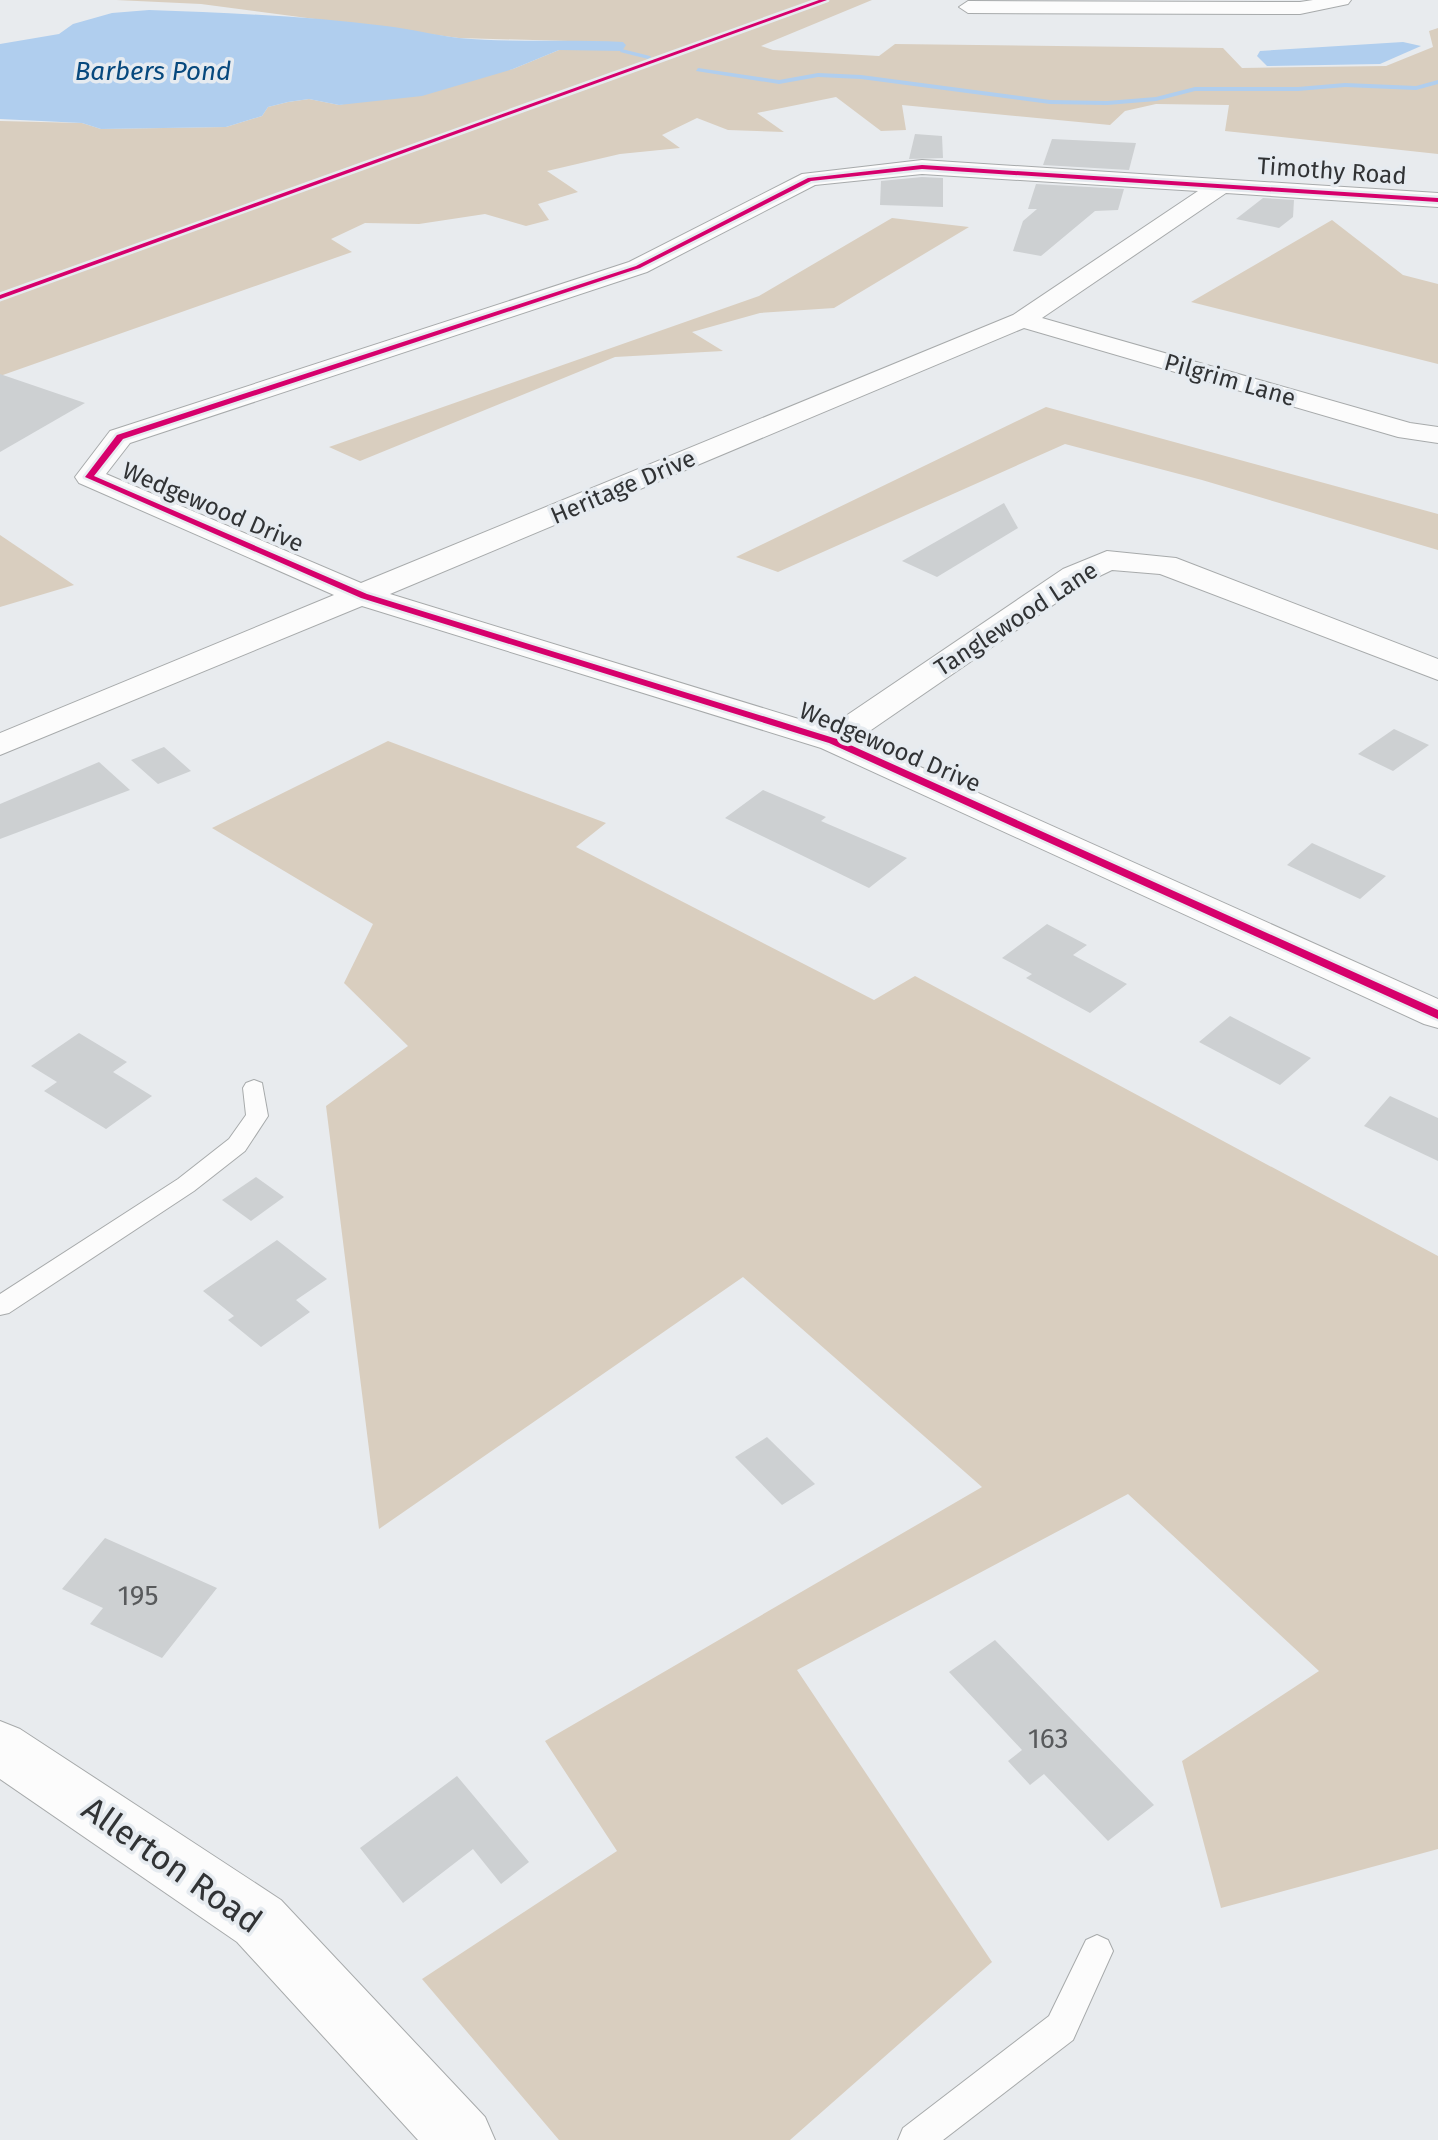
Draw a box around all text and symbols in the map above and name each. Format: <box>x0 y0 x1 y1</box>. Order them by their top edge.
water label: Barbers Pond <box>75 56 231 87</box>
street label: Timothy Road <box>1256 152 1408 190</box>
street label: Pilgrim Lane <box>1161 348 1299 412</box>
street label: Heritage Drive <box>546 444 700 530</box>
street label: Wedgewood Drive <box>118 456 308 558</box>
street label: Tanglewood Lane <box>929 556 1103 682</box>
street label: Wedgewood Drive <box>795 696 985 798</box>
house number: 195 <box>118 1579 158 1612</box>
house number: 163 <box>1028 1722 1068 1755</box>
street label: Allerton Road <box>74 1788 270 1942</box>

